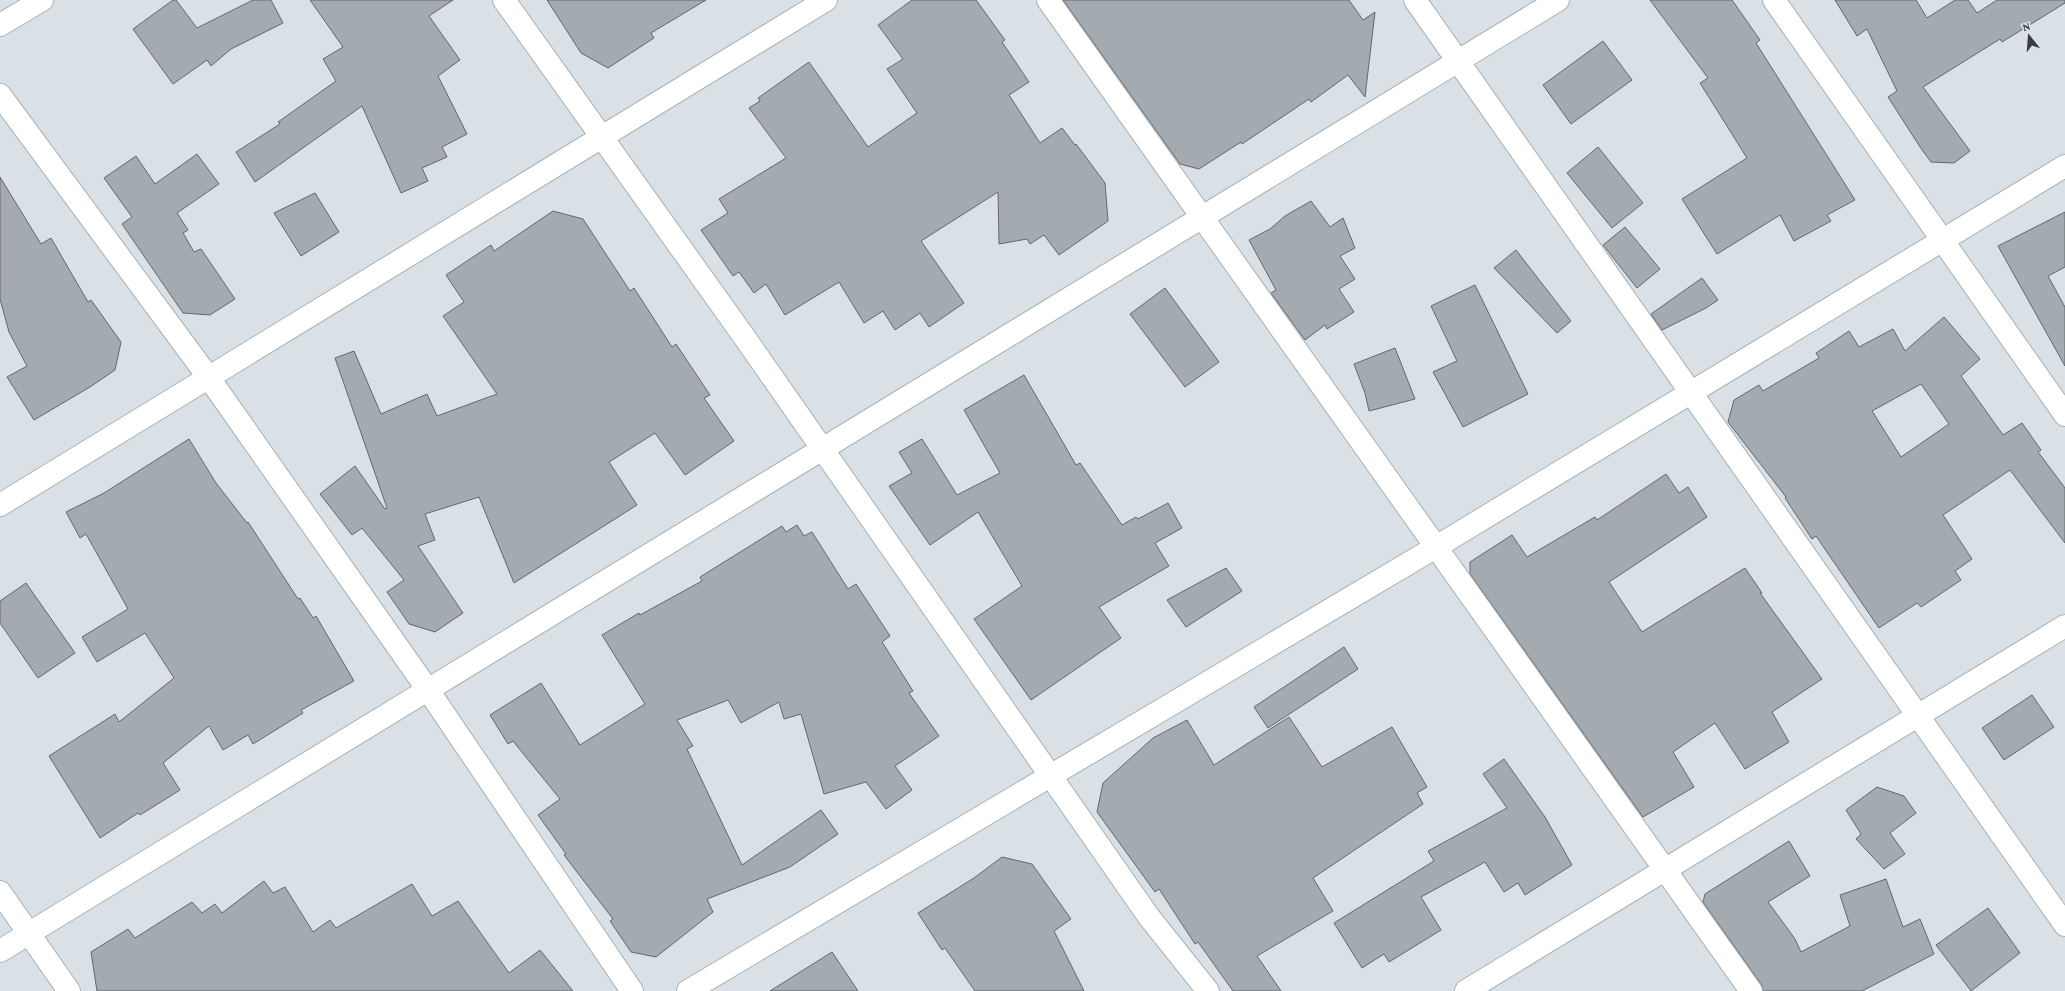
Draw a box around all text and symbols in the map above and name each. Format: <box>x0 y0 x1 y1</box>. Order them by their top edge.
north arrow <box>2009 16 2049 56</box>
text: N <box>2021 19 2032 33</box>

